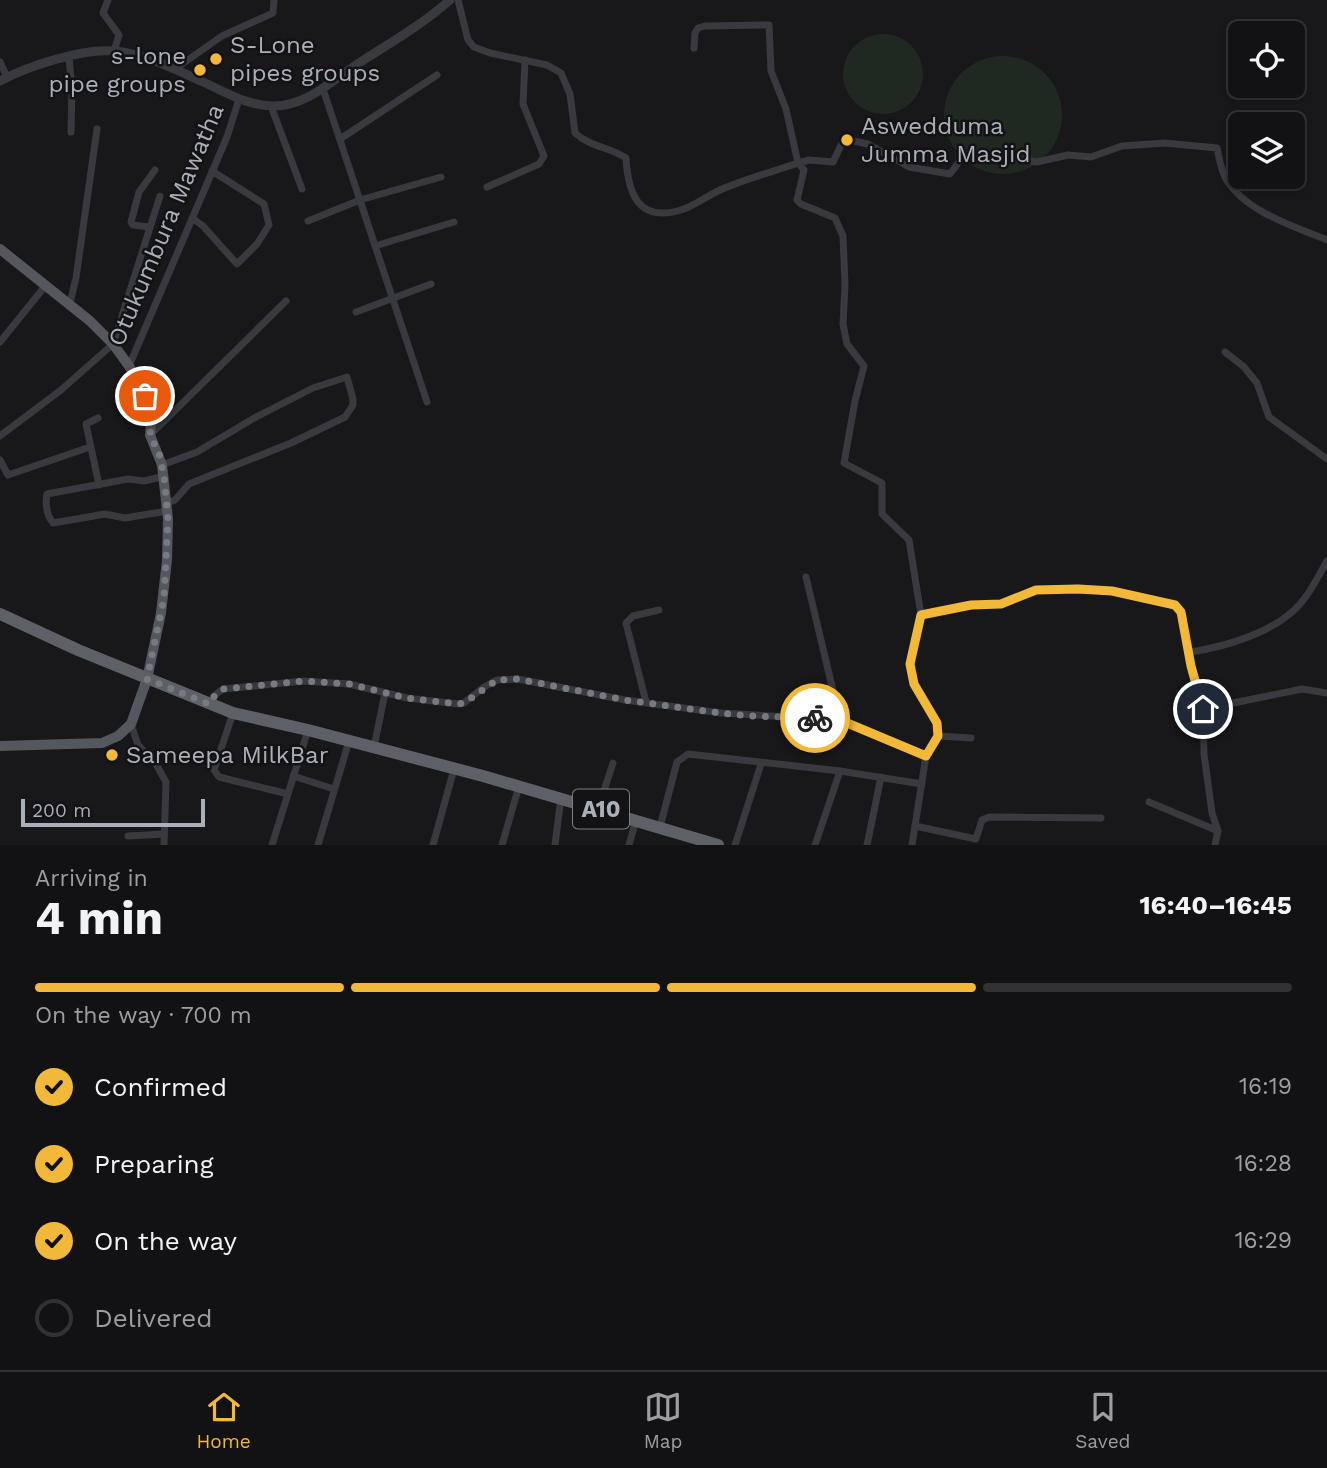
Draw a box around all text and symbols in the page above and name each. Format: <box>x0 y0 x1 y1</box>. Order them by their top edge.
map controls <box>1228 21 1305 189</box>
button: locate <box>1228 21 1305 98</box>
place label: S-Lone pipes groups <box>230 31 380 87</box>
place label: s-lone pipe groups <box>48 42 186 98</box>
marker: S-Lone pipes groups <box>208 51 224 67</box>
marker: s-lone pipe groups <box>192 62 208 78</box>
street label: Otukumbura Mawatha <box>102 100 230 350</box>
place label: Aswedduma Jumma Masjid <box>861 112 1031 168</box>
button: layers <box>1228 112 1305 189</box>
marker: Aswedduma Jumma Masjid <box>839 132 855 148</box>
pin <box>115 366 175 426</box>
icon: bag <box>126 377 164 415</box>
pin <box>1173 679 1233 739</box>
courier <box>780 683 850 753</box>
icon: home <box>1184 690 1222 728</box>
icon: bike <box>796 699 834 737</box>
place label: Sameepa MilkBar <box>126 741 329 769</box>
marker: Sameepa MilkBar <box>104 747 120 763</box>
road number: A10 <box>573 790 629 828</box>
scale bar <box>21 796 205 828</box>
text: 200 m <box>32 799 91 822</box>
text: Arriving in <box>35 865 148 892</box>
text: 16:40–16:45 <box>1139 890 1292 920</box>
text: 4 min <box>35 891 163 945</box>
text: On the way · 700 m <box>35 1002 252 1029</box>
icon: check <box>35 1068 73 1106</box>
text: Confirmed <box>94 1072 227 1102</box>
text: 16:19 <box>1239 1073 1292 1100</box>
icon: check <box>35 1145 73 1183</box>
text: Preparing <box>94 1149 214 1179</box>
text: 16:28 <box>1235 1150 1292 1177</box>
icon: check <box>35 1222 73 1260</box>
text: On the way <box>94 1226 237 1256</box>
text: 16:29 <box>1235 1227 1292 1254</box>
text: Delivered <box>94 1303 213 1333</box>
tab: Home <box>196 1388 251 1453</box>
tab: Map <box>644 1388 682 1453</box>
tab: Saved <box>1075 1388 1131 1453</box>

